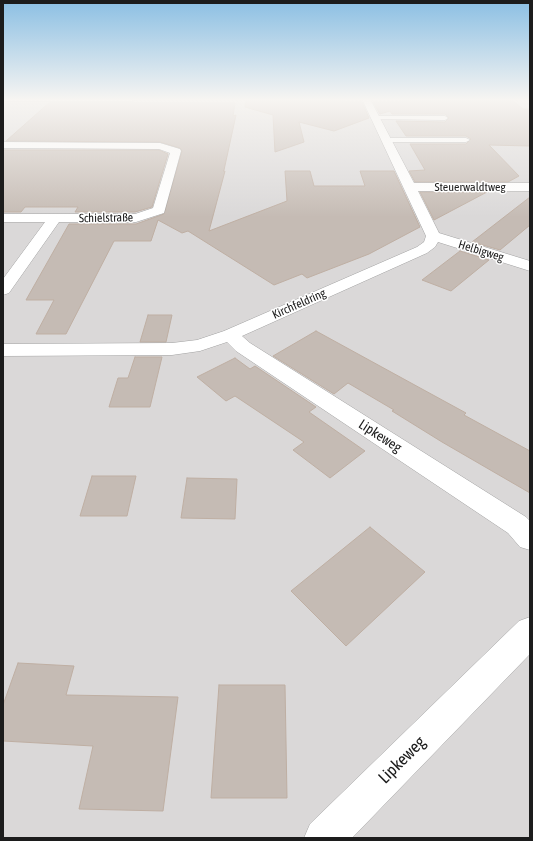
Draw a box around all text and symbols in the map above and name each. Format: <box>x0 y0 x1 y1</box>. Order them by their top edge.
street label: Steuerwaldtweg <box>434 180 506 194</box>
street label: Schielstraße <box>79 210 133 226</box>
street label: Helbigweg <box>456 237 506 265</box>
street label: Kirchfeldring <box>270 286 328 322</box>
street label: Lipkeweg <box>355 416 405 456</box>
street label: Lipkeweg <box>374 732 430 788</box>

